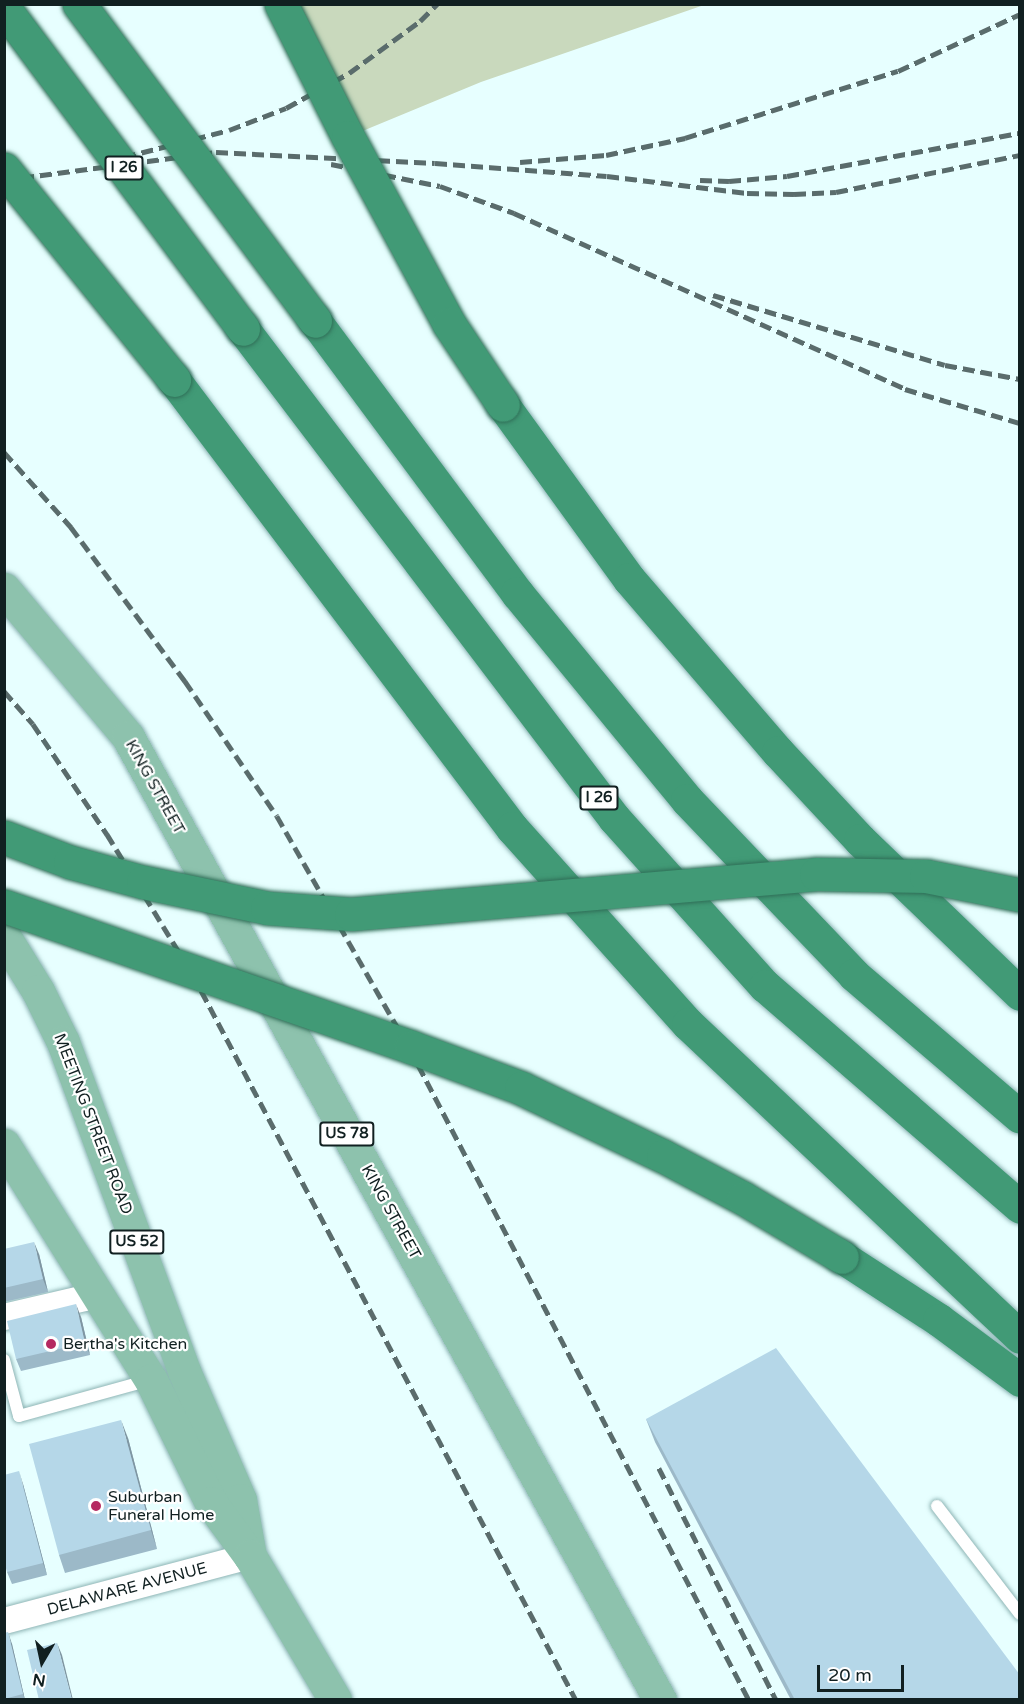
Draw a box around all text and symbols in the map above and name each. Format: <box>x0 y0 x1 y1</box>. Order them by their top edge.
road number: I 26 <box>103 156 145 180</box>
street label: KING STREET <box>121 736 189 838</box>
road number: I 26 <box>578 786 620 810</box>
street label: MEETING STREET ROAD <box>50 1031 136 1217</box>
road number: US 78 <box>318 1122 376 1146</box>
street label: KING STREET <box>357 1161 425 1263</box>
road number: US 52 <box>108 1230 166 1254</box>
place label: Bertha's Kitchen <box>63 1334 187 1354</box>
marker: Bertha's Kitchen <box>44 1337 58 1351</box>
place label: Suburban Funeral Home <box>108 1487 214 1525</box>
marker: Suburban Funeral Home <box>89 1499 103 1513</box>
street label: DELAWARE AVENUE <box>45 1558 209 1620</box>
north arrow <box>12 1632 72 1692</box>
scale bar <box>820 1653 907 1691</box>
text: 20 m <box>828 1664 872 1686</box>
text: N <box>31 1669 47 1691</box>

